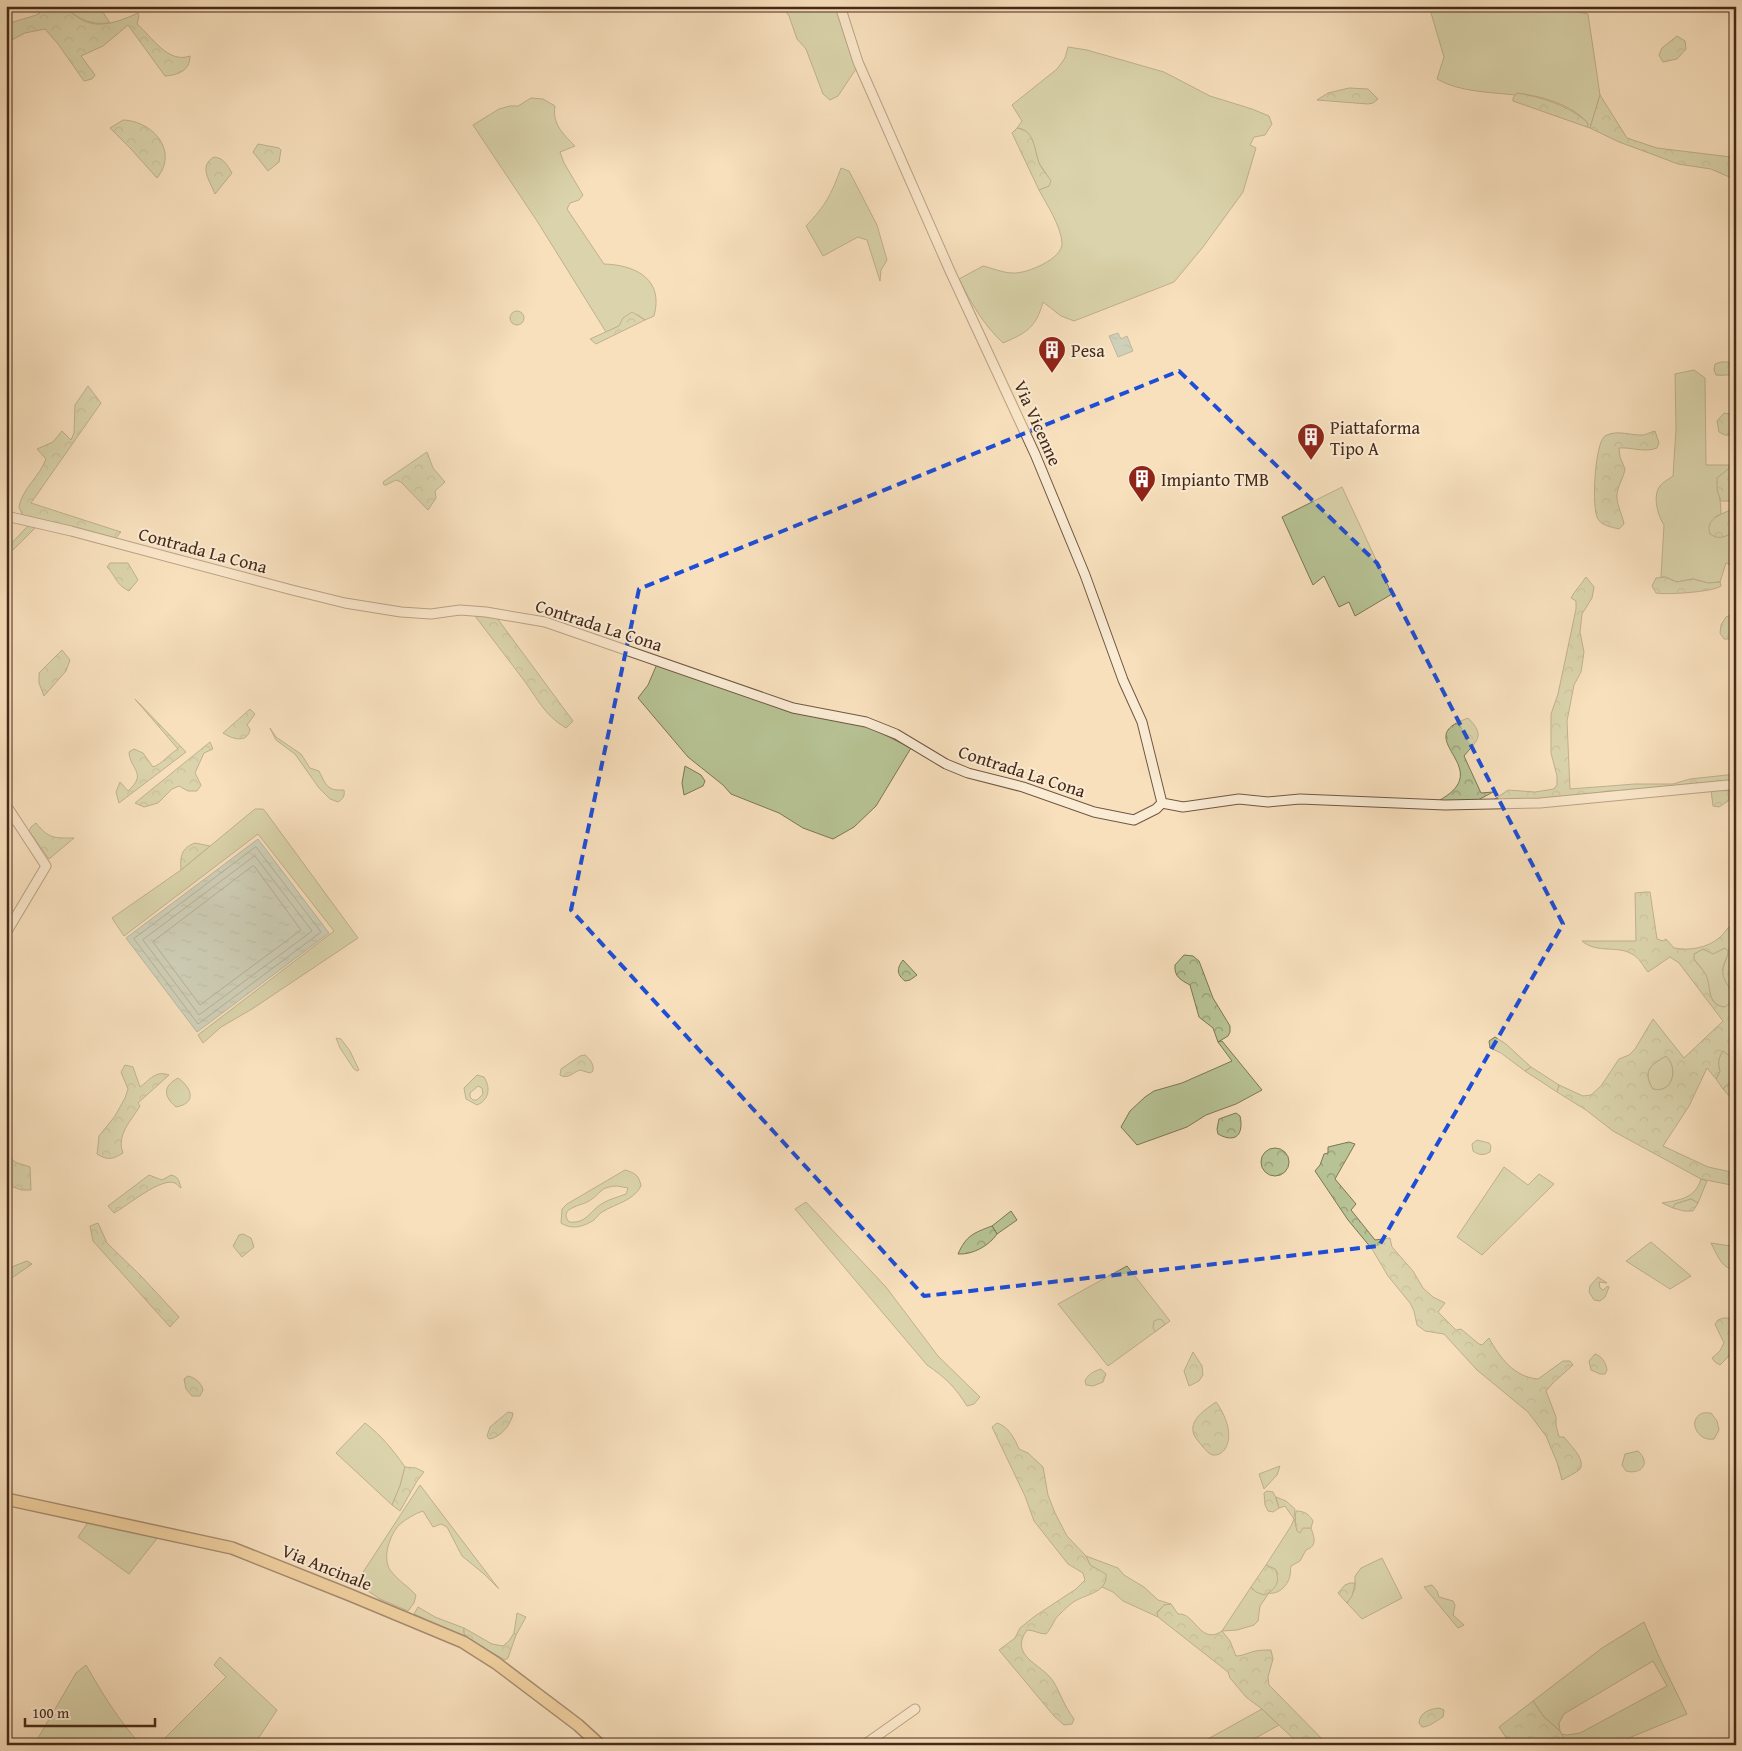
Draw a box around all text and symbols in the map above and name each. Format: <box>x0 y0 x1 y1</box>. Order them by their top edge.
building icon: Pesa <box>1037 335 1067 374</box>
place label: Pesa <box>1071 337 1105 364</box>
street label: Via Vicenne <box>1007 376 1069 470</box>
place label: Piattaforma Tipo A <box>1330 414 1421 462</box>
building icon: Piattaforma Tipo A <box>1296 422 1326 461</box>
building icon: Impianto TMB <box>1127 464 1157 503</box>
place label: Impianto TMB <box>1161 466 1269 493</box>
street label: Contrada La Cona <box>136 520 271 580</box>
street label: Contrada La Cona <box>532 592 666 658</box>
street label: Contrada La Cona <box>955 738 1089 804</box>
street label: Via Ancinale <box>278 1537 376 1597</box>
scale bar <box>25 1696 155 1728</box>
text: 100 m <box>32 1702 70 1723</box>

